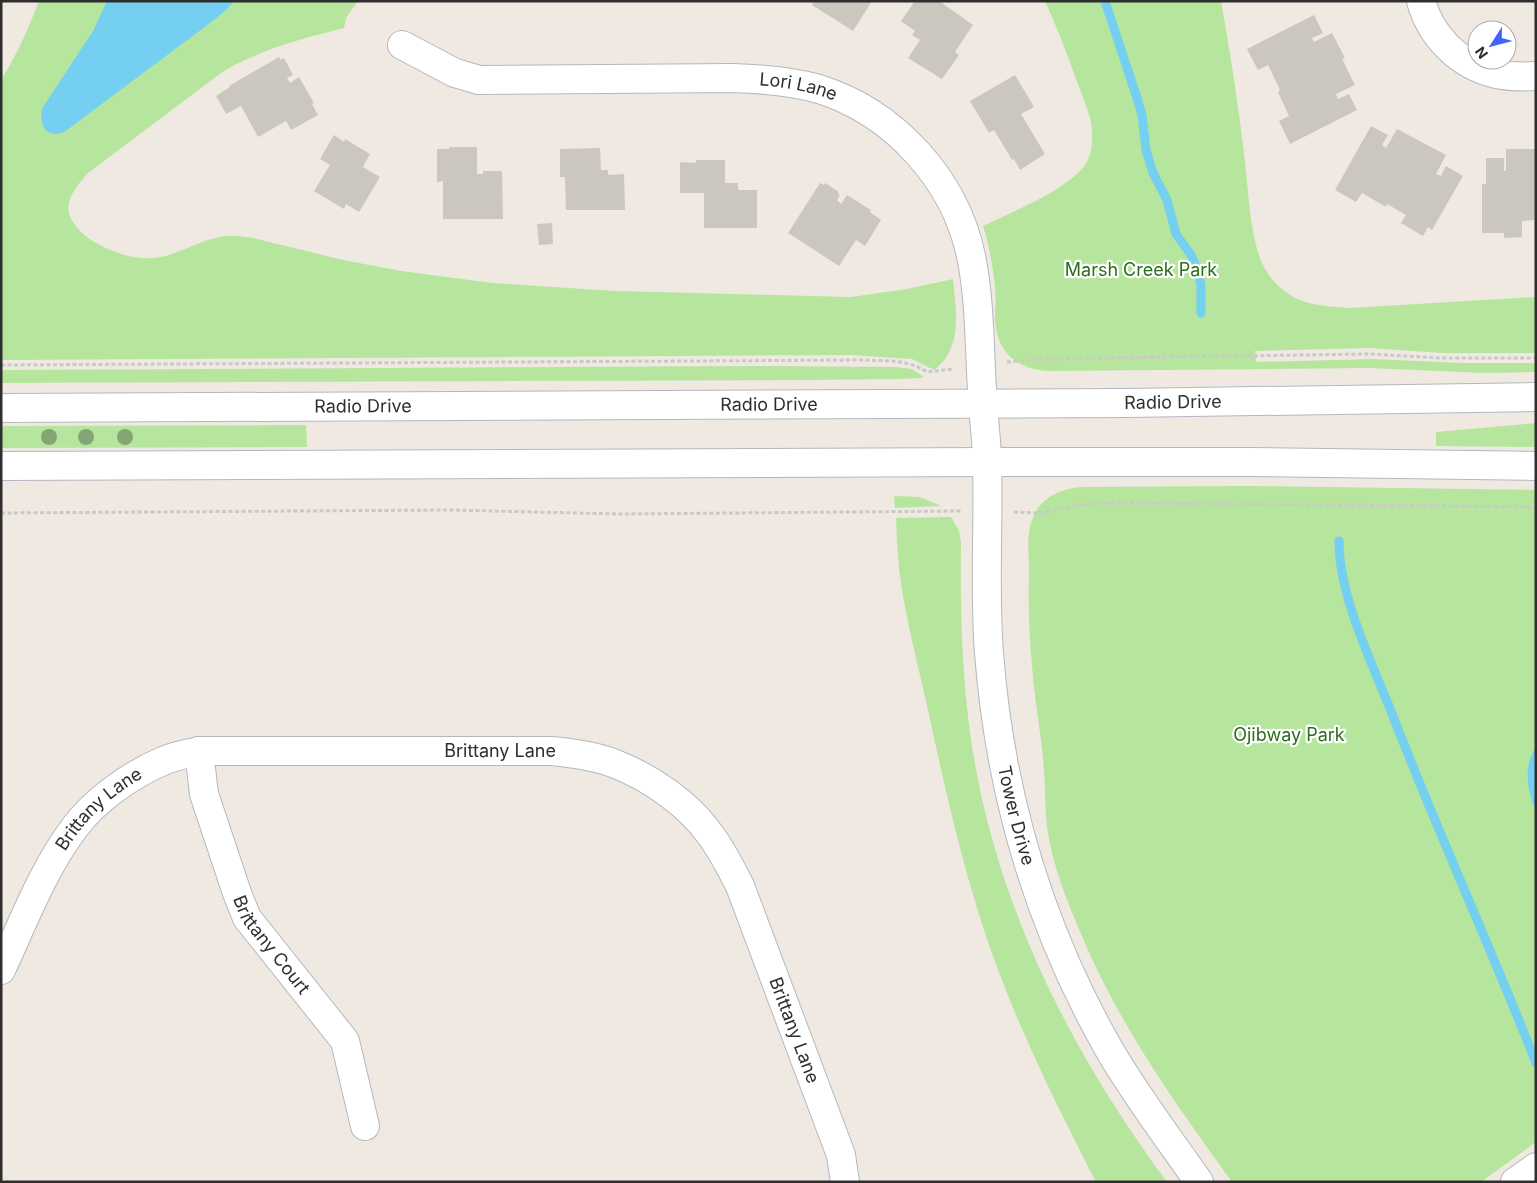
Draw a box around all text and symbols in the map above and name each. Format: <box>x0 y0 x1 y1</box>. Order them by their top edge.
north arrow <box>1467 20 1517 70</box>
text: N <box>1471 44 1491 62</box>
street label: Lori Lane <box>759 68 840 105</box>
park label: Marsh Creek Park <box>1065 259 1217 280</box>
street label: Radio Drive <box>1124 391 1222 413</box>
street label: Radio Drive <box>720 393 818 415</box>
street label: Radio Drive <box>314 395 412 417</box>
park label: Ojibway Park <box>1233 724 1345 745</box>
street label: Brittany Lane <box>444 740 556 761</box>
street label: Brittany Lane <box>51 763 145 854</box>
street label: Tower Drive <box>994 764 1039 868</box>
street label: Brittany Court <box>229 892 314 998</box>
street label: Brittany Lane <box>765 974 824 1086</box>

